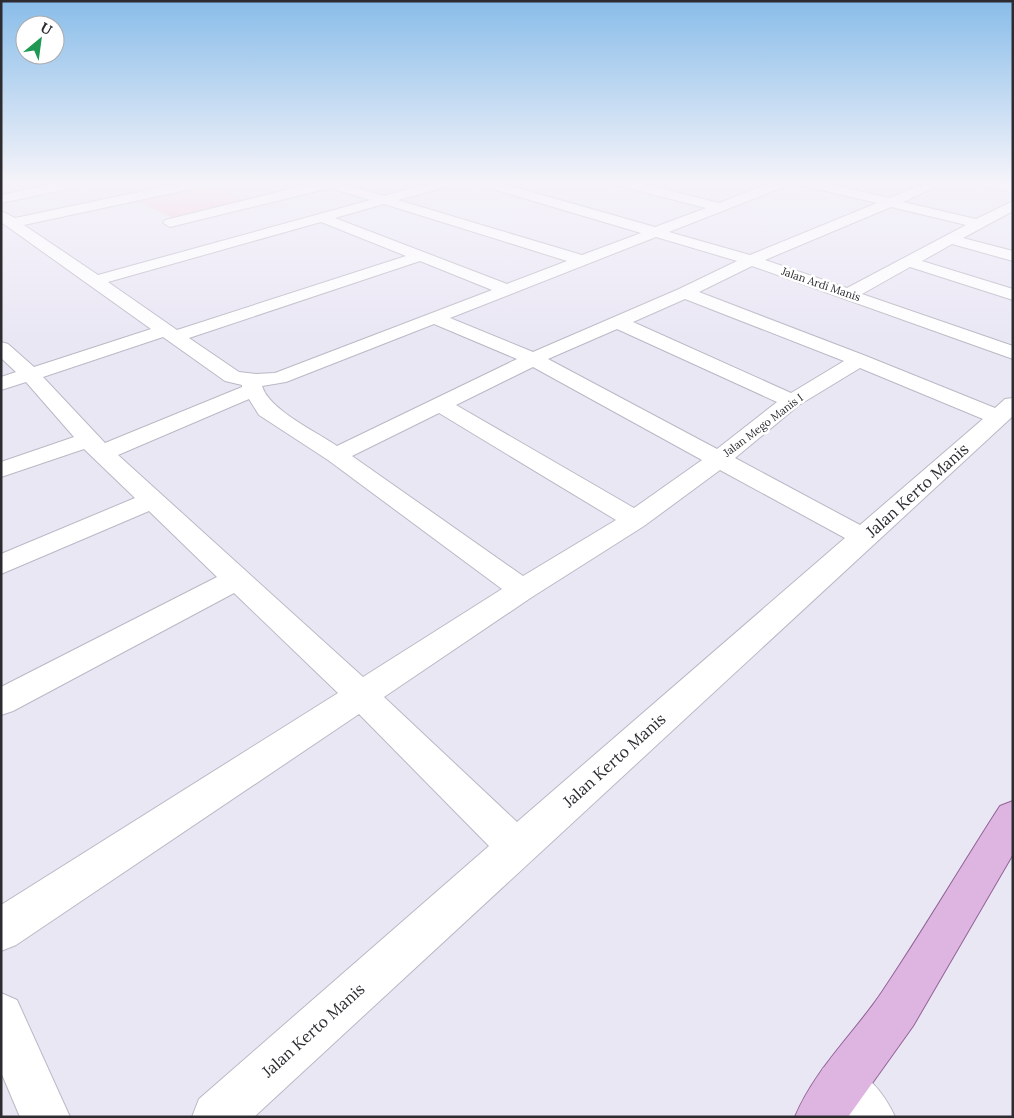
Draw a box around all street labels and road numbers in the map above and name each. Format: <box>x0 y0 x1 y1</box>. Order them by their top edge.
street label: Jalan Ardi Manis <box>779 264 862 304</box>
street label: Jalan Mego Manis I <box>719 390 806 460</box>
street label: Jalan Kerto Manis <box>861 439 972 542</box>
street label: Jalan Kerto Manis <box>558 709 669 812</box>
street label: Jalan Kerto Manis <box>257 979 368 1082</box>

